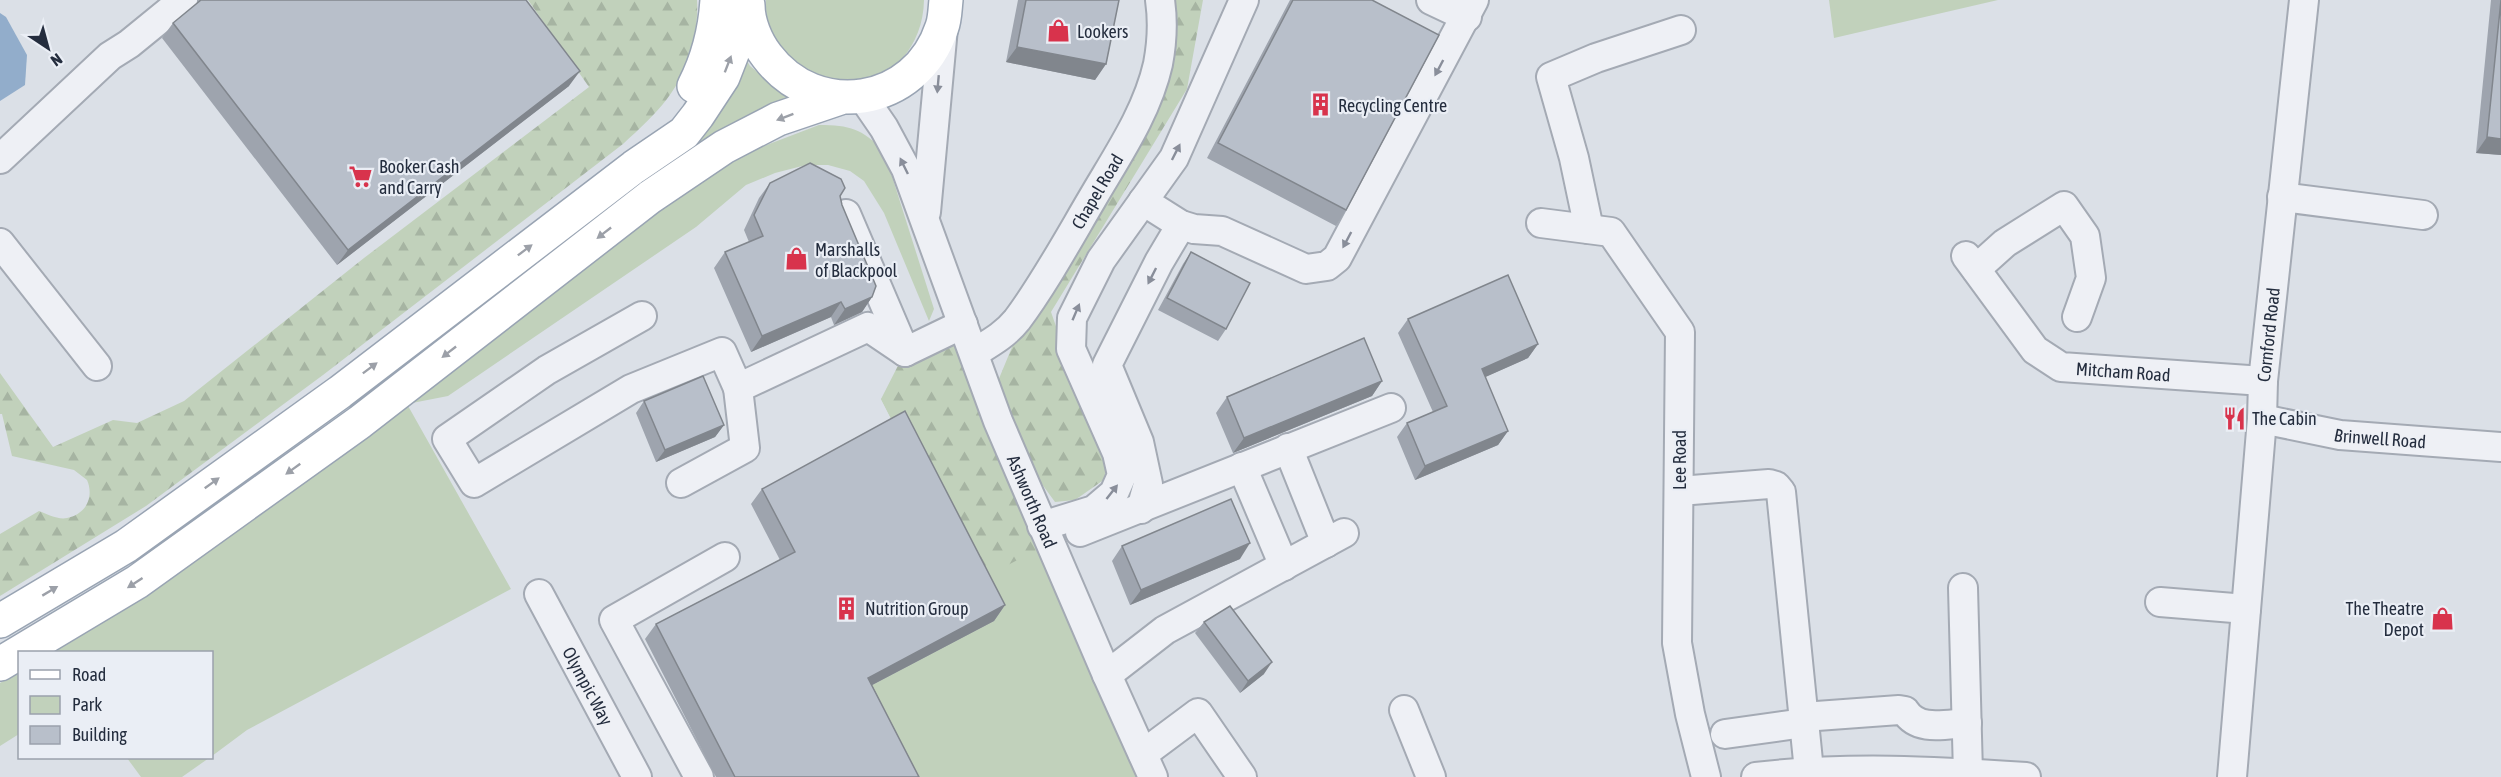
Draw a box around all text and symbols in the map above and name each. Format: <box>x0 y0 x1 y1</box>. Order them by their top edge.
north arrow <box>18 18 78 78</box>
shop icon: Lookers <box>1046 18 1072 44</box>
place label: Lookers <box>1077 21 1128 42</box>
text: N <box>48 50 66 70</box>
one-way arrow <box>723 55 733 73</box>
one-way arrow <box>1434 60 1444 77</box>
one-way arrow <box>933 75 943 94</box>
building icon: Recycling Centre <box>1307 92 1333 118</box>
place label: Recycling Centre <box>1338 95 1447 116</box>
one-way arrow <box>776 113 794 123</box>
one-way arrow <box>1171 144 1180 161</box>
street label: Chapel Road <box>1067 150 1127 232</box>
place label: Booker Cash and Carry <box>379 156 460 198</box>
one-way arrow <box>900 158 909 175</box>
supermarket icon: Booker Cash and Carry <box>348 163 374 189</box>
one-way arrow <box>596 227 611 239</box>
one-way arrow <box>1342 232 1352 249</box>
place label: Marshalls of Blackpool <box>815 239 898 281</box>
one-way arrow <box>516 244 532 256</box>
shop icon: Marshalls of Blackpool <box>784 246 810 272</box>
one-way arrow <box>1147 268 1157 285</box>
street label: Cornford Road <box>2252 286 2284 383</box>
one-way arrow <box>1071 302 1081 320</box>
one-way arrow <box>442 346 457 358</box>
street label: Mitcham Road <box>2075 358 2171 385</box>
one-way arrow <box>362 362 378 375</box>
restaurant icon: The Cabin <box>2221 405 2247 431</box>
place label: The Cabin <box>2252 408 2317 429</box>
street label: Brinwell Road <box>2332 424 2427 452</box>
street label: Lee Road <box>1669 430 1690 490</box>
street label: Ashworth Road <box>1003 452 1062 551</box>
one-way arrow <box>286 463 301 475</box>
one-way arrow <box>204 477 220 489</box>
one-way arrow <box>1106 484 1118 500</box>
one-way arrow <box>127 577 143 588</box>
one-way arrow <box>42 586 58 597</box>
building icon: Nutrition Group <box>834 595 860 621</box>
place label: Nutrition Group <box>865 598 968 619</box>
place label: The Theatre Depot <box>2346 598 2424 640</box>
shop icon: The Theatre Depot <box>2429 605 2455 631</box>
street label: Olympic Way <box>559 643 618 728</box>
legend <box>18 651 213 759</box>
text: Road <box>72 664 106 685</box>
text: Park <box>72 694 102 715</box>
text: Building <box>72 724 127 745</box>

